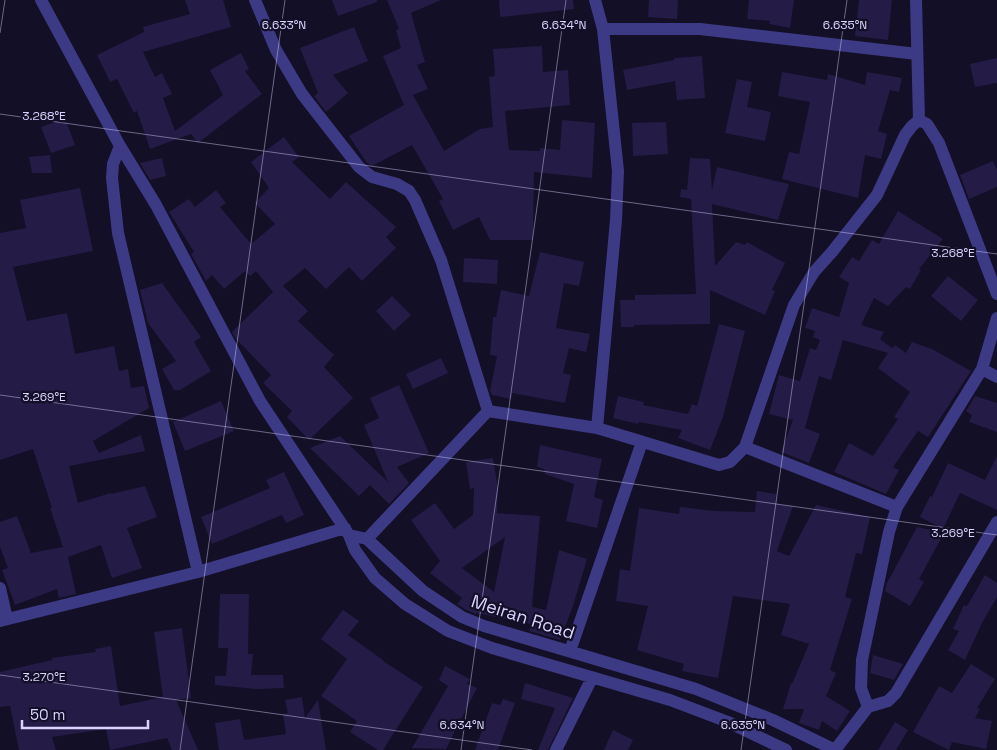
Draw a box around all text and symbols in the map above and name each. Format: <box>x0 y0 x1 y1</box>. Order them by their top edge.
text: 6.633°N <box>262 17 306 33</box>
text: 6.634°N <box>542 17 586 33</box>
text: 6.635°N <box>823 17 867 33</box>
text: 3.268°E <box>22 108 66 124</box>
text: 3.268°E <box>931 245 975 261</box>
text: 3.269°E <box>22 389 66 405</box>
text: 3.269°E <box>931 525 975 541</box>
street label: Meiran Road <box>469 589 578 644</box>
text: 3.270°E <box>22 669 66 685</box>
scale bar <box>22 698 149 730</box>
text: 50 m <box>30 705 65 724</box>
text: 6.634°N <box>440 717 484 733</box>
text: 6.635°N <box>721 717 765 733</box>

